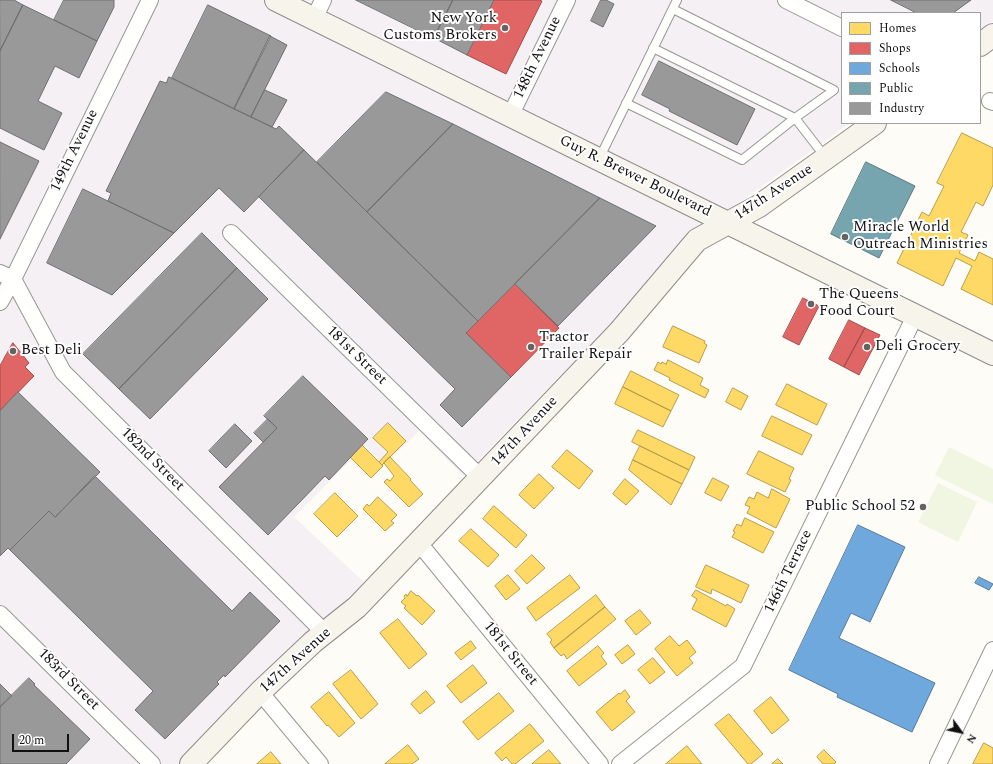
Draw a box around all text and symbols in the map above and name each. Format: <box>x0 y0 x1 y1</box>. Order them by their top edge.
place label: New York Customs Brokers <box>383 10 497 45</box>
legend <box>841 12 981 124</box>
street label: 148th Avenue <box>510 14 566 102</box>
text: Homes <box>879 19 917 38</box>
marker: New York Customs Brokers <box>500 23 510 33</box>
text: Shops <box>879 39 911 58</box>
text: Schools <box>879 59 920 78</box>
text: Public <box>879 79 913 98</box>
text: Industry <box>879 99 924 118</box>
street label: 149th Avenue <box>47 107 103 195</box>
street label: Guy R. Brewer Boulevard <box>556 132 714 222</box>
street label: 147th Avenue <box>731 161 817 225</box>
place label: Miracle World Outreach Ministries <box>853 219 988 254</box>
marker: Miracle World Outreach Ministries <box>840 232 850 242</box>
place label: The Queens Food Court <box>819 286 899 321</box>
marker: The Queens Food Court <box>806 299 816 309</box>
street label: 181st Street <box>322 323 390 389</box>
place label: Tractor Trailer Repair <box>539 329 632 364</box>
place label: Deli Grocery <box>875 338 960 356</box>
place label: Best Deli <box>21 342 82 360</box>
marker: Tractor Trailer Repair <box>526 342 536 352</box>
marker: Deli Grocery <box>862 342 872 352</box>
marker: Best Deli <box>8 346 18 356</box>
street label: 147th Avenue <box>488 393 562 471</box>
street label: 182nd Street <box>116 424 188 496</box>
place label: Public School 52 <box>805 498 915 516</box>
marker: Public School 52 <box>918 502 928 512</box>
street label: 146th Terrace <box>761 527 817 617</box>
street label: 181st Street <box>479 618 541 690</box>
street label: 147th Avenue <box>257 624 335 698</box>
street label: 183rd Street <box>33 645 103 715</box>
north arrow <box>941 712 981 752</box>
scale bar <box>14 726 71 752</box>
text: N <box>962 730 981 747</box>
text: 20 m <box>19 731 44 750</box>

